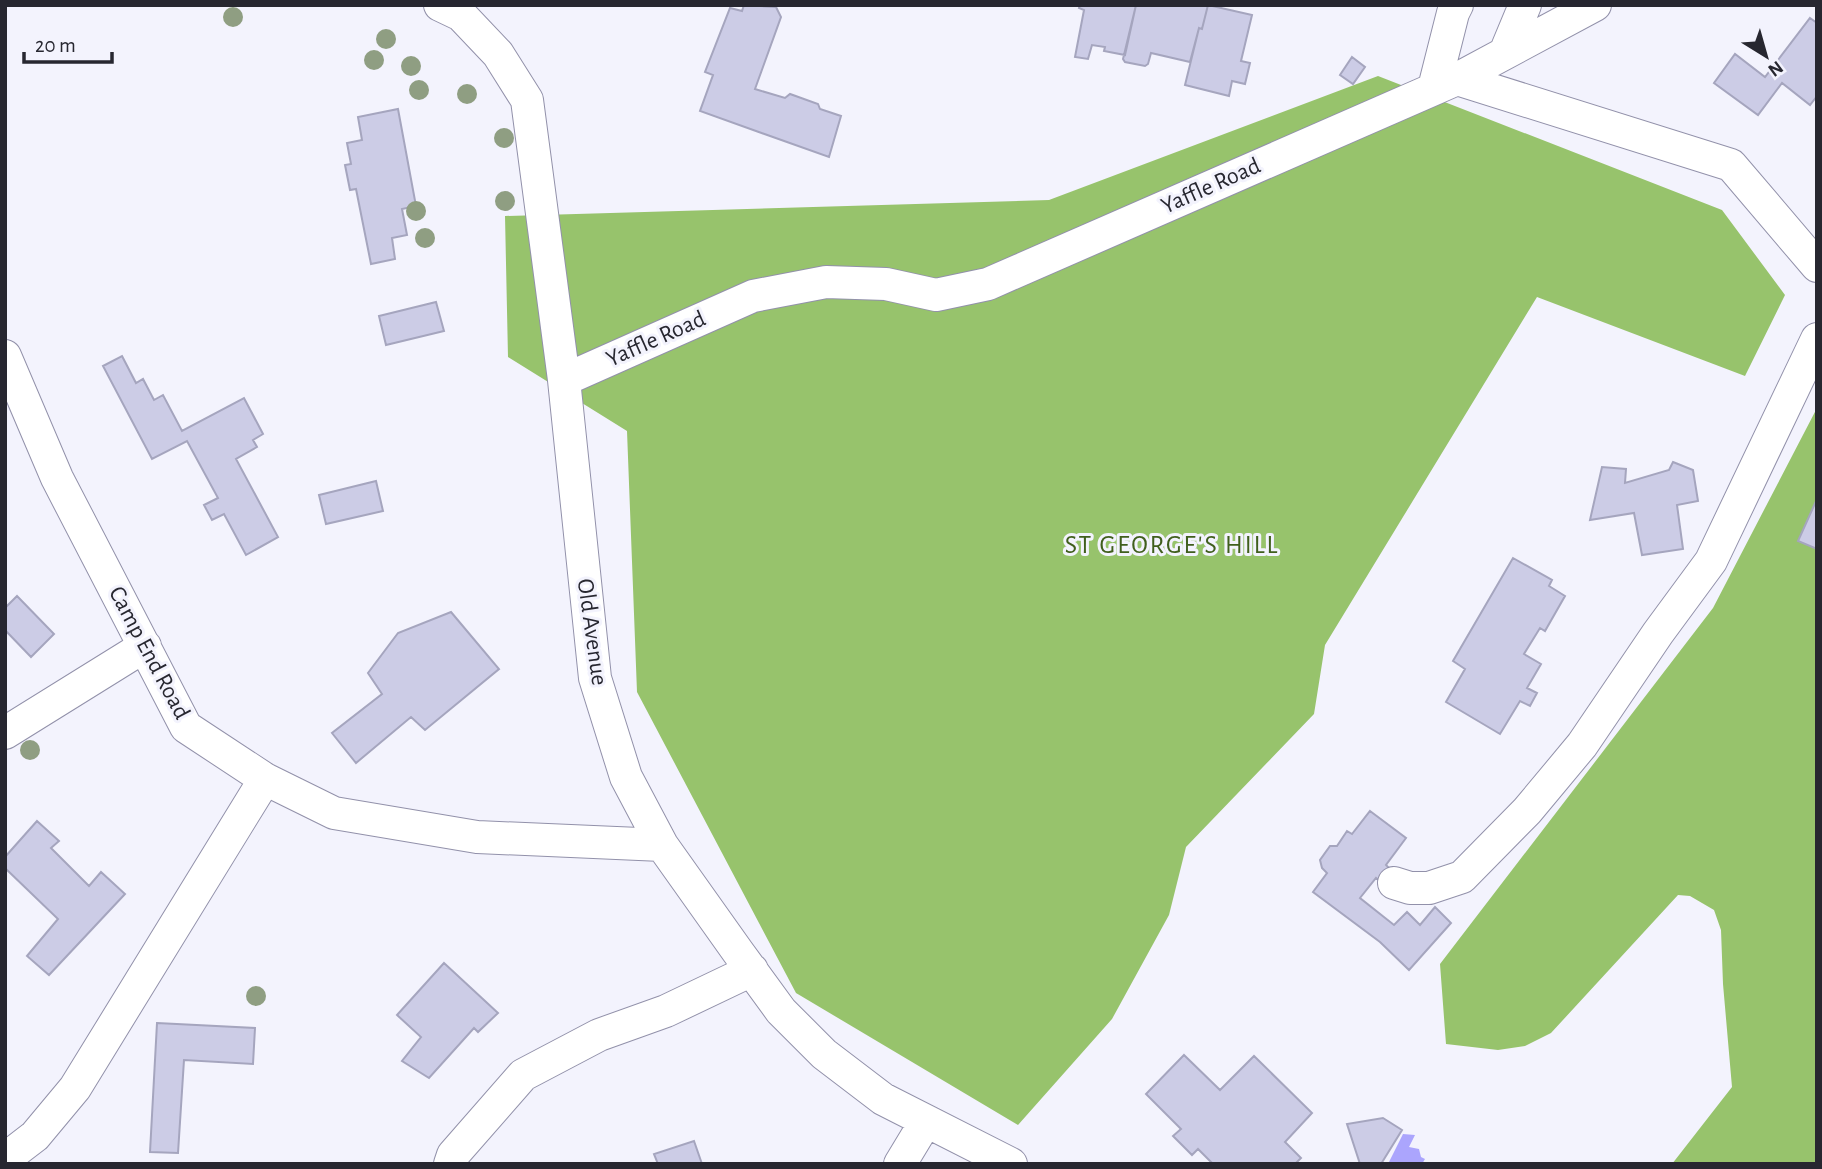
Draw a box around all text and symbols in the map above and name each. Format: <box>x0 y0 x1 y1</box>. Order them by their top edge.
scale bar <box>24 21 112 65</box>
north arrow <box>1731 21 1801 91</box>
text: 20 m <box>35 35 76 56</box>
text: N <box>1764 57 1786 80</box>
street label: Yaffle Road <box>1158 154 1264 218</box>
street label: Yaffle Road <box>603 307 709 371</box>
district label: ST GEORGE'S HILL <box>1065 532 1279 558</box>
street label: Old Avenue <box>573 577 611 687</box>
street label: Camp End Road <box>104 583 194 723</box>

